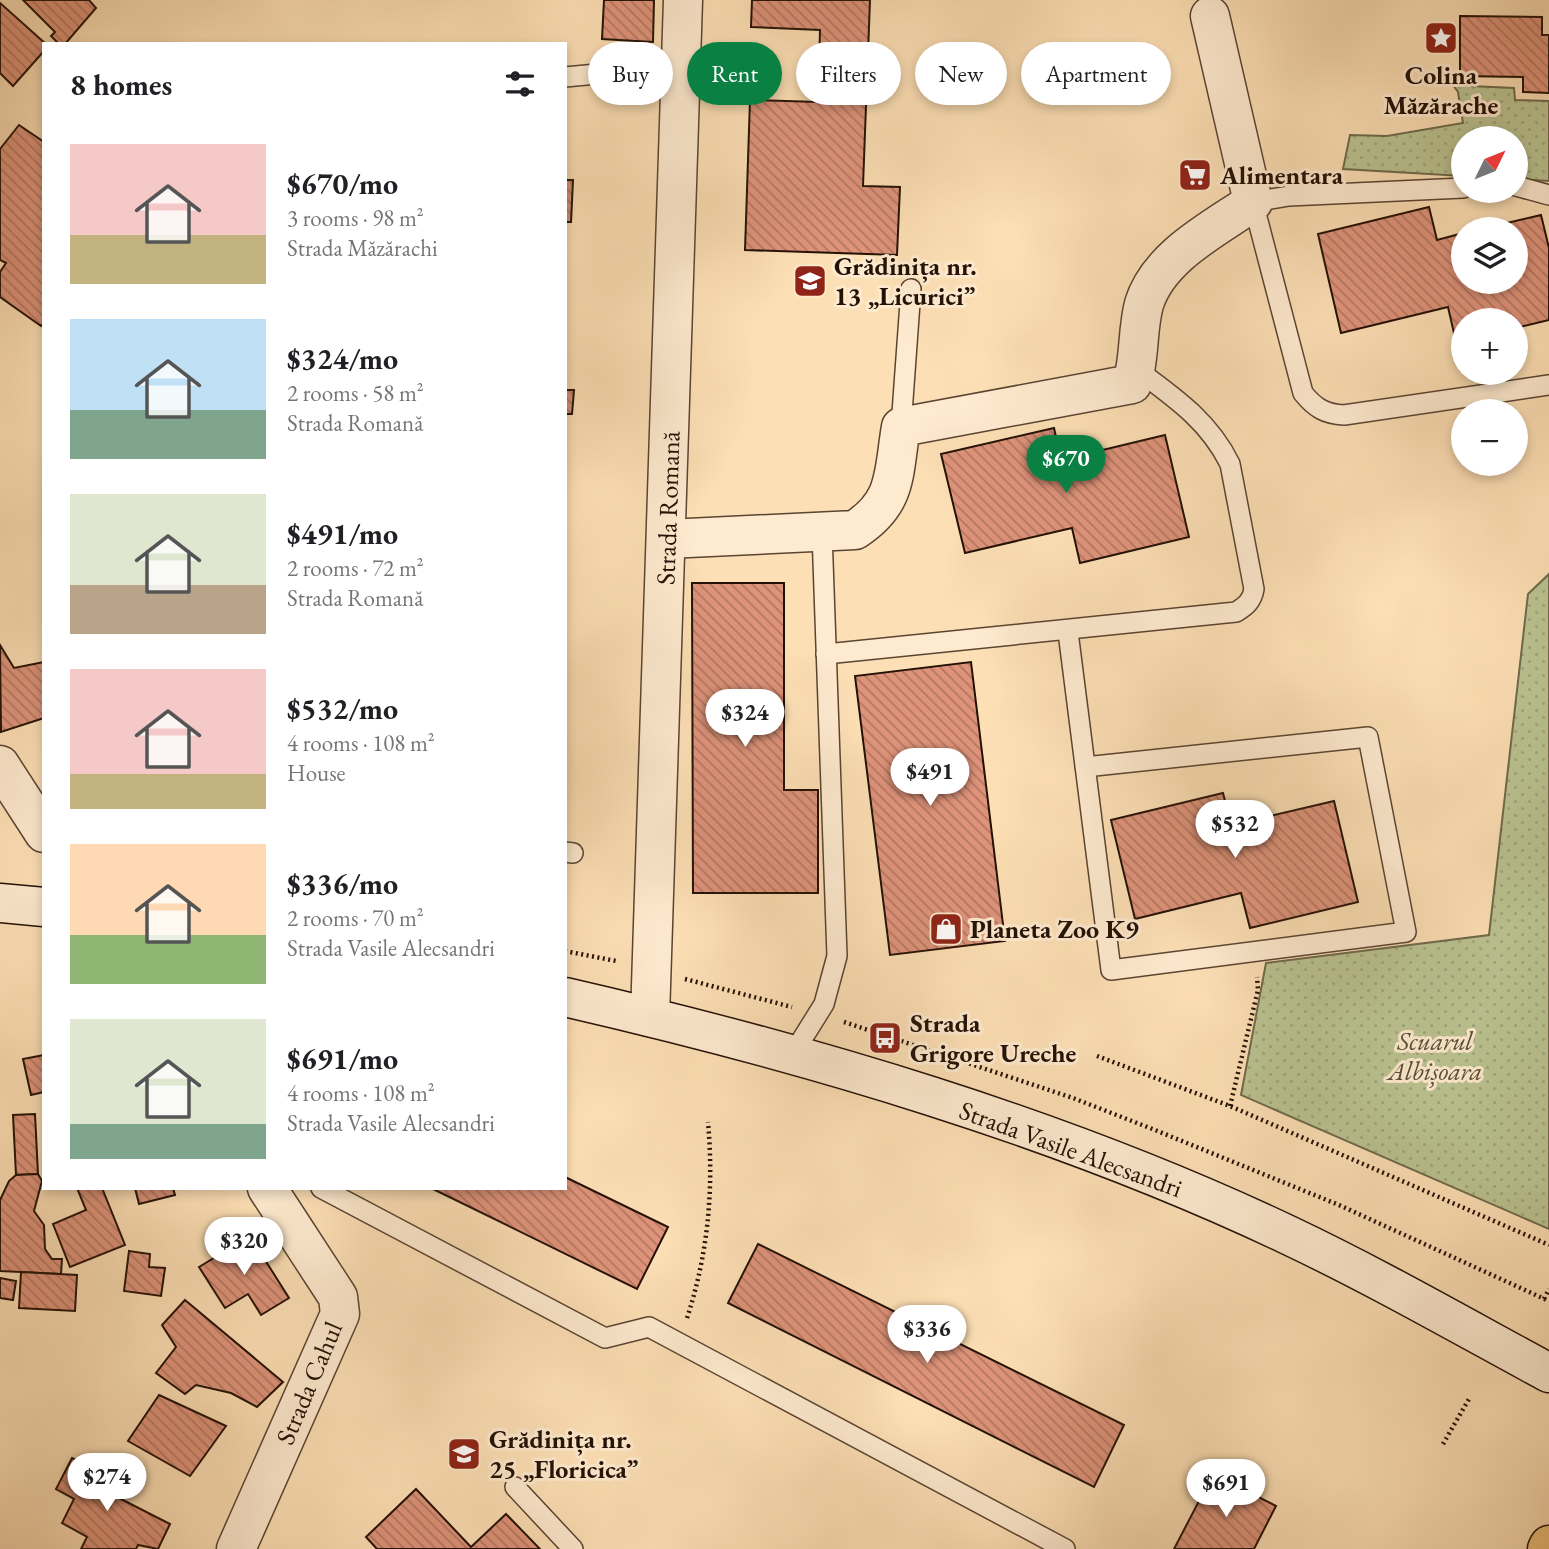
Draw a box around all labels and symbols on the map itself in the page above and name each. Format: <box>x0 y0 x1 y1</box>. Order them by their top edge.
place icon: Colina Măzărache <box>1422 19 1460 57</box>
place label: Colina Măzărache <box>1384 58 1499 122</box>
north arrow <box>1451 126 1528 203</box>
supermarket icon: Alimentara <box>1176 156 1214 194</box>
place label: Alimentara <box>1219 158 1344 192</box>
place label: Grădinița nr. 13 „Licurici” <box>834 249 977 313</box>
school or university icon: Grădinița nr. 13 „Licurici” <box>791 262 829 300</box>
street label: Strada Romană <box>648 430 688 586</box>
pin: $670 <box>1025 435 1107 495</box>
pin: $324 <box>704 690 786 749</box>
pin: $491 <box>889 748 971 808</box>
pin: $532 <box>1194 800 1276 860</box>
shop icon: Planeta Zoo K9 <box>927 910 965 948</box>
place label: Planeta Zoo K9 <box>970 912 1139 946</box>
place label: Strada Grigore Ureche <box>910 1006 1076 1070</box>
bus stop icon: Strada Grigore Ureche <box>866 1019 904 1057</box>
park label: Scuarul Albișoara <box>1386 1024 1482 1088</box>
street label: Strada Vasile Alecsandri <box>955 1093 1187 1205</box>
pin: $320 <box>203 1218 285 1277</box>
pin: $336 <box>886 1306 968 1365</box>
street label: Strada Cahul <box>268 1316 350 1450</box>
place label: Grădinița nr. 25 „Floricica” <box>489 1422 638 1486</box>
school or university icon: Grădinița nr. 25 „Floricica” <box>445 1435 483 1473</box>
pin: $274 <box>66 1454 148 1513</box>
pin: $691 <box>1185 1460 1267 1519</box>

